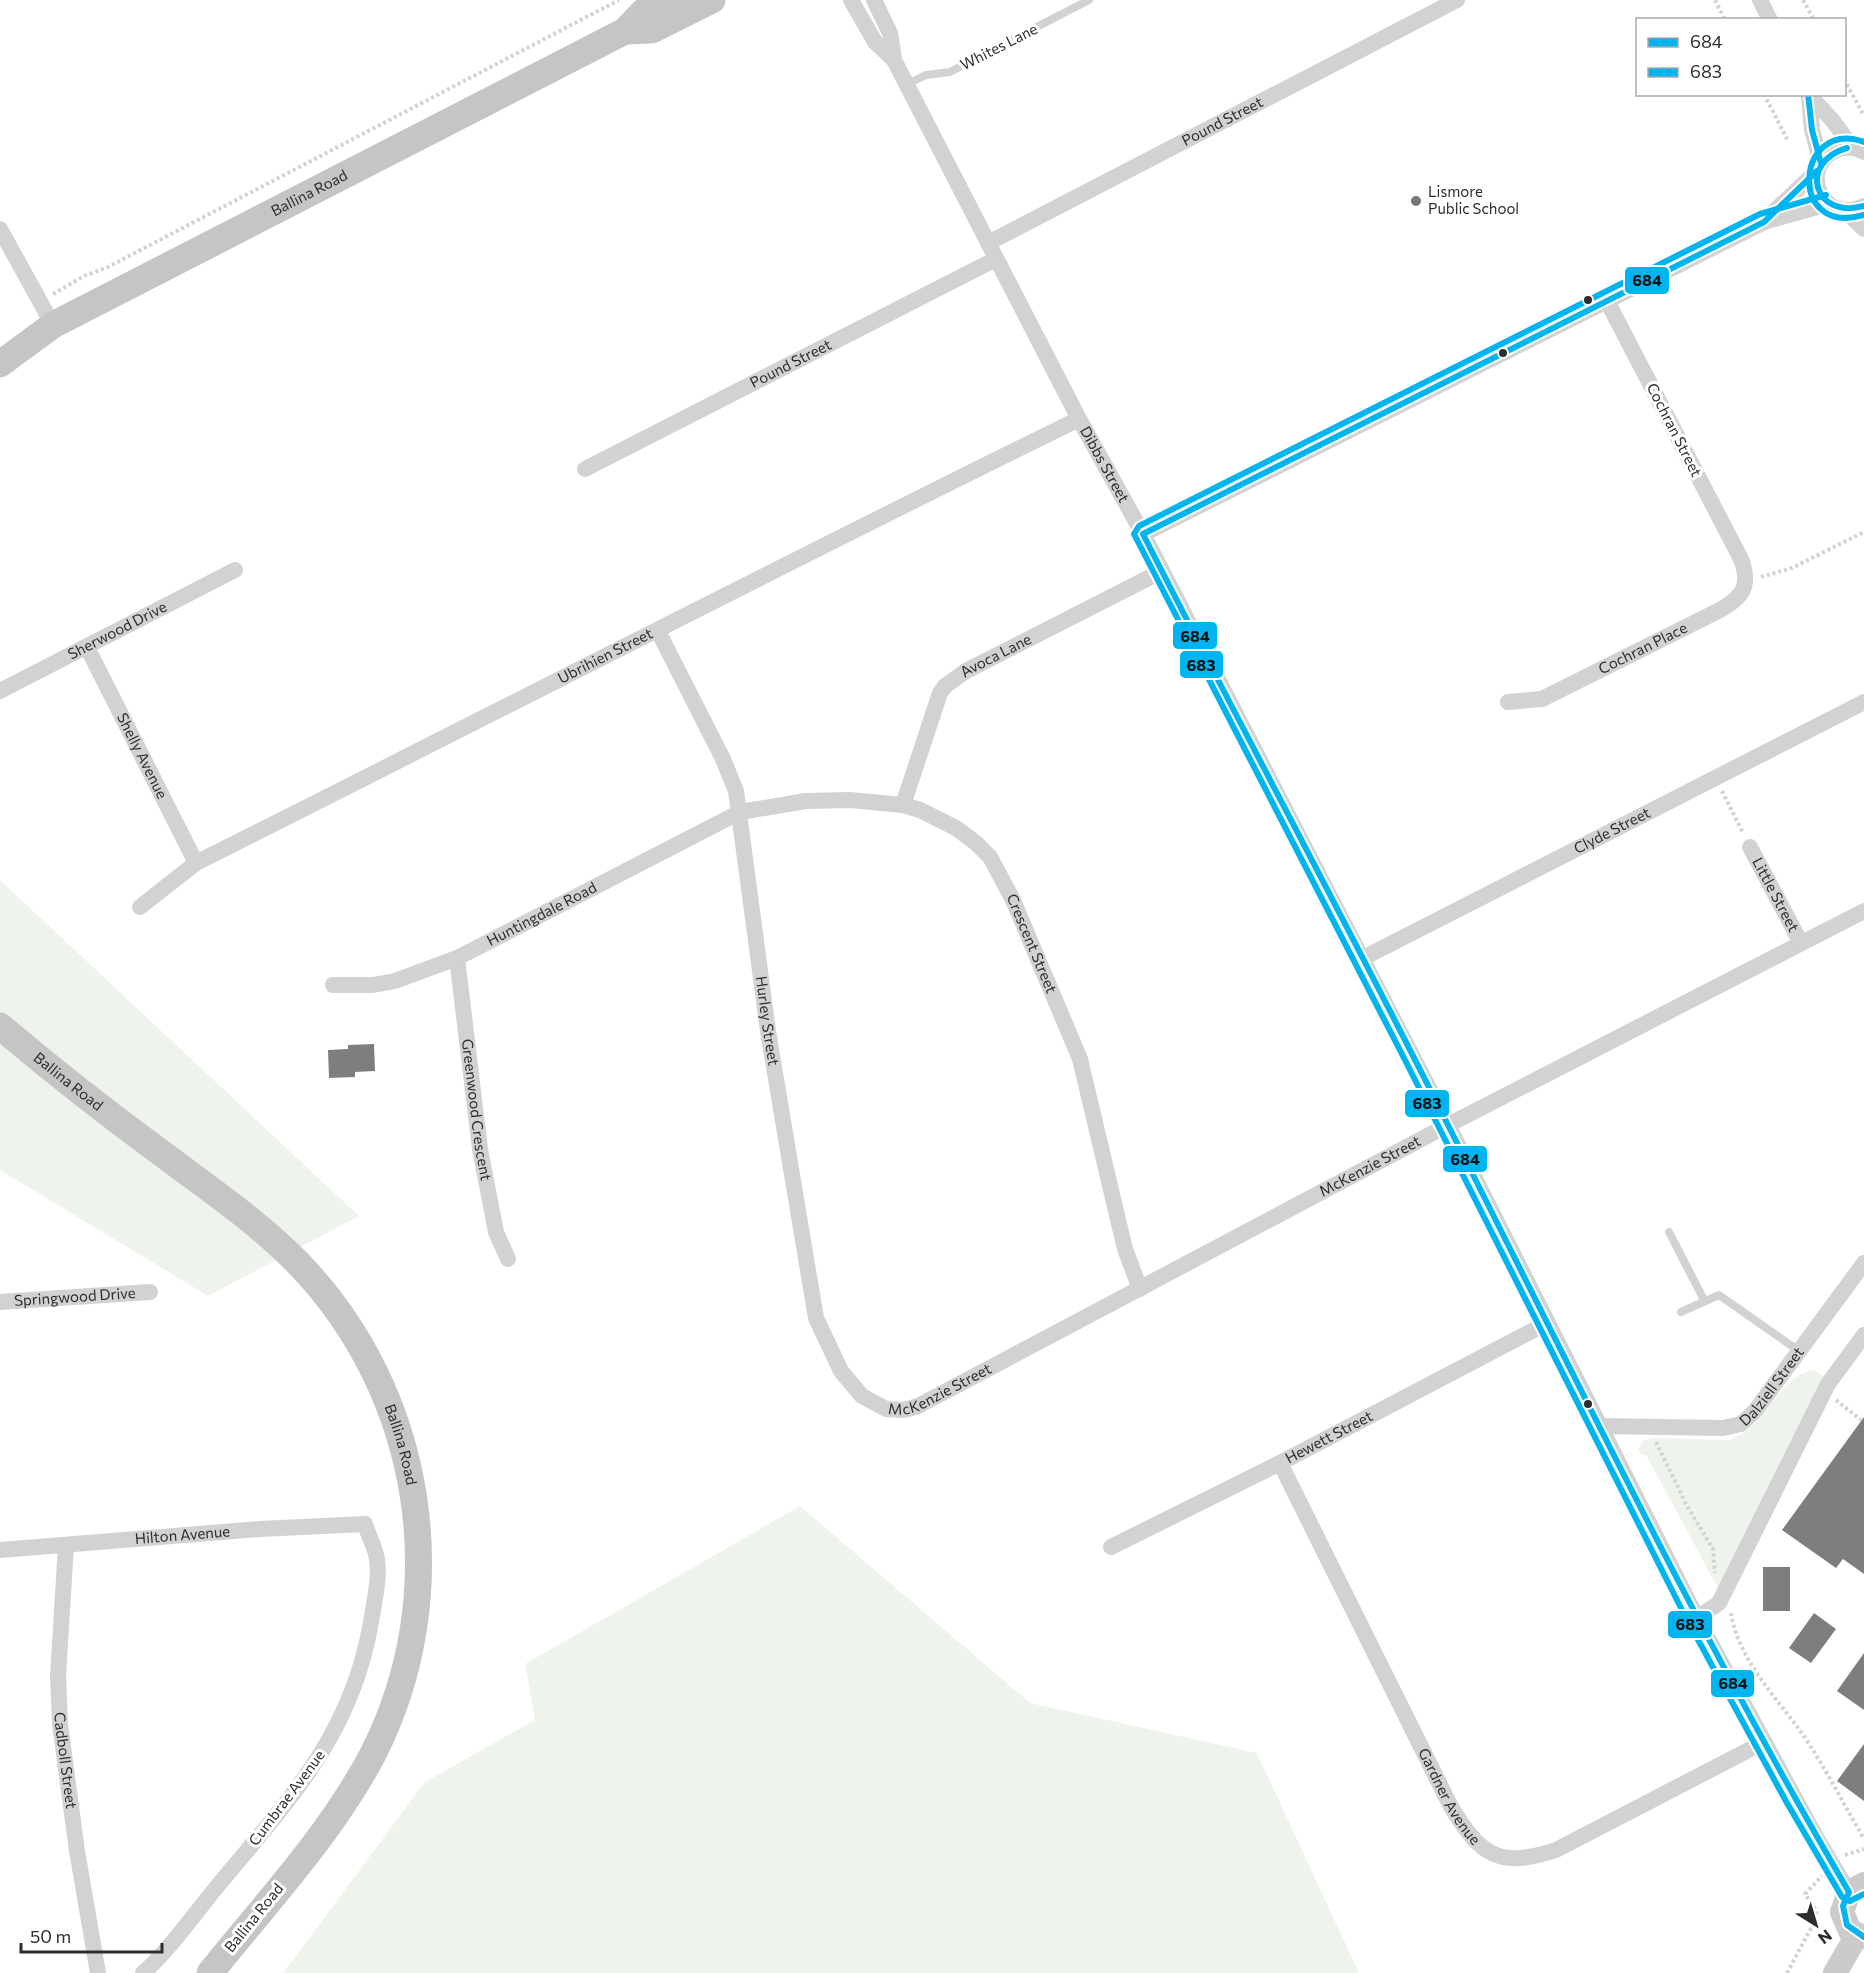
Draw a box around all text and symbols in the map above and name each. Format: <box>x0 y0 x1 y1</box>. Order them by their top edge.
legend <box>1636 18 1846 96</box>
street label: Whites Lane <box>957 19 1040 73</box>
text: 684 <box>1690 30 1723 52</box>
text: 683 <box>1690 60 1722 82</box>
street label: Pound Street <box>1178 92 1266 149</box>
street label: Ballina Road <box>268 165 350 219</box>
place label: Lismore Public School <box>1428 182 1519 217</box>
marker: Lismore Public School <box>1409 194 1423 208</box>
line badge: 684 <box>1624 266 1670 295</box>
text: 684 <box>1632 270 1662 289</box>
unlabelled marker <box>1582 294 1594 306</box>
street label: Pound Street <box>746 335 834 391</box>
unlabelled marker <box>1497 347 1509 359</box>
street label: Cochran Street <box>1644 380 1706 479</box>
street label: Dibbs Street <box>1077 423 1134 505</box>
street label: Sherwood Drive <box>64 597 169 663</box>
street label: Cochran Place <box>1595 618 1690 677</box>
line badge: 684 <box>1172 621 1218 650</box>
street label: Ubrihien Street <box>555 624 655 687</box>
text: 684 <box>1180 626 1210 645</box>
street label: Avoca Lane <box>956 629 1034 680</box>
line badge: 683 <box>1179 650 1224 679</box>
text: 683 <box>1187 655 1216 674</box>
street label: Shelly Avenue <box>114 710 172 801</box>
street label: Clyde Street <box>1570 803 1653 857</box>
street label: Little Street <box>1749 854 1803 935</box>
street label: Huntingdale Road <box>483 878 599 949</box>
street label: Crescent Street <box>1003 890 1061 996</box>
street label: Hurley Street <box>753 975 784 1067</box>
street label: Greenwood Crescent <box>459 1038 496 1182</box>
street label: Ballina Road <box>30 1048 107 1114</box>
line badge: 683 <box>1404 1089 1450 1118</box>
text: 683 <box>1413 1093 1442 1112</box>
street label: McKenzie Street <box>1316 1131 1423 1200</box>
line badge: 684 <box>1442 1145 1488 1173</box>
text: 684 <box>1450 1149 1480 1168</box>
street label: Springwood Drive <box>13 1283 136 1309</box>
street label: Dalziell Street <box>1735 1343 1807 1429</box>
street label: McKenzie Street <box>888 1359 994 1418</box>
unlabelled marker <box>1582 1398 1594 1410</box>
street label: Ballina Road <box>381 1401 421 1486</box>
street label: Hewett Street <box>1282 1406 1375 1467</box>
street label: Hilton Avenue <box>134 1521 231 1547</box>
line badge: 683 <box>1667 1610 1713 1639</box>
text: 683 <box>1676 1614 1705 1633</box>
line badge: 684 <box>1710 1669 1755 1698</box>
text: 684 <box>1718 1673 1748 1692</box>
street label: Cadboll Street <box>52 1712 81 1810</box>
street label: Gardner Avenue <box>1415 1745 1485 1848</box>
street label: Cumbrae Avenue <box>244 1746 328 1849</box>
street label: Ballina Road <box>220 1879 286 1955</box>
north arrow <box>1786 1895 1846 1955</box>
scale bar <box>21 1916 162 1954</box>
text: 50 m <box>30 1925 71 1947</box>
text: N <box>1815 1926 1836 1949</box>

